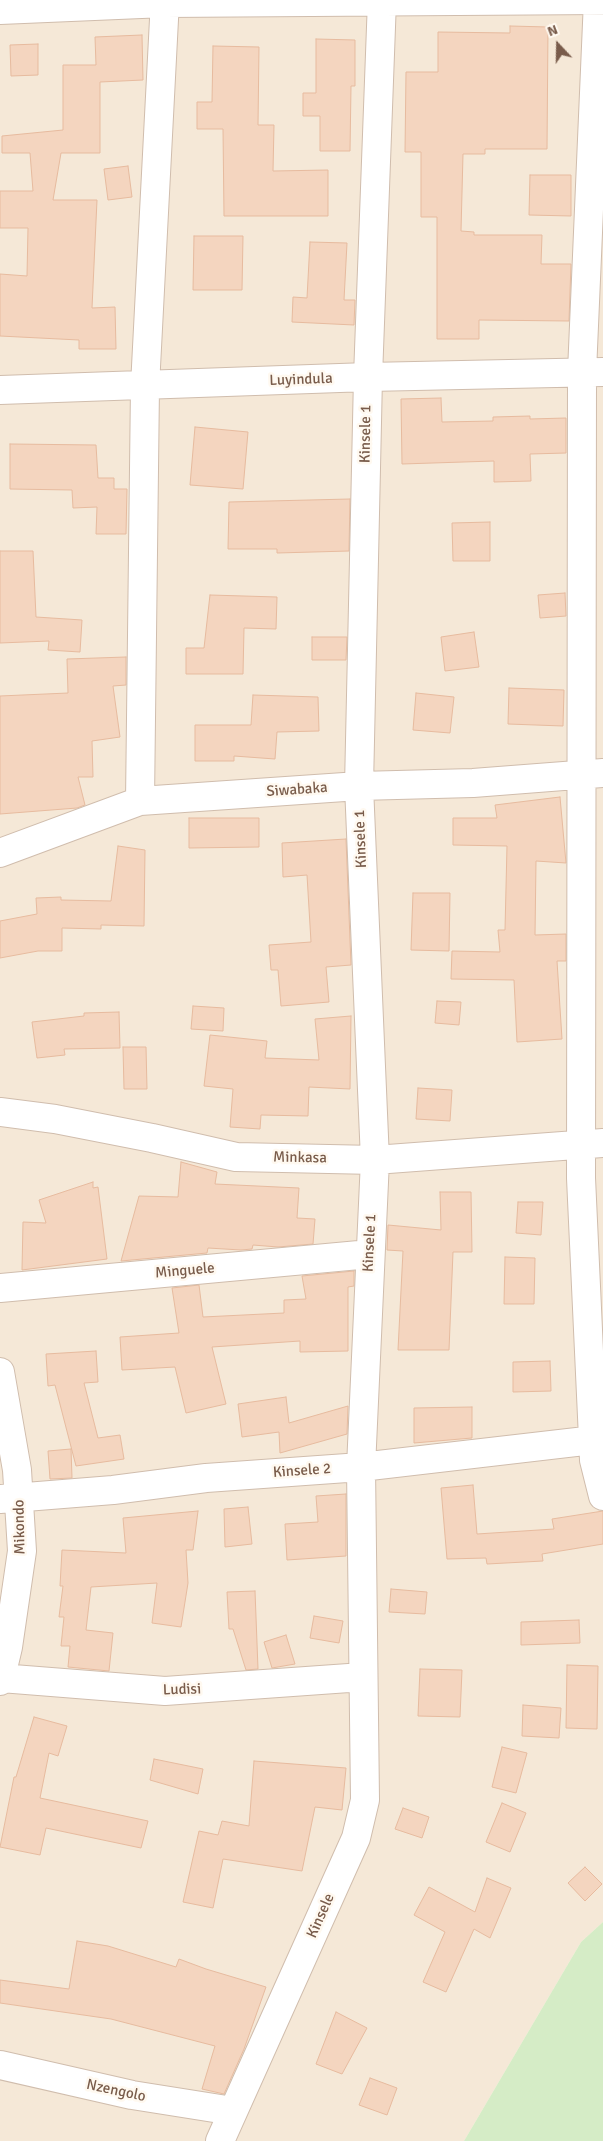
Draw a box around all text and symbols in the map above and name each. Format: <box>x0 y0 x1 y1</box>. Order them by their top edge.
north arrow <box>533 20 583 70</box>
text: N <box>545 21 560 40</box>
street label: Luyindula <box>269 370 333 390</box>
street label: Kinsele 1 <box>356 405 376 463</box>
street label: Siwabaka <box>266 779 328 801</box>
street label: Kinsele 1 <box>351 809 371 869</box>
street label: Minkasa <box>273 1149 327 1167</box>
street label: Kinsele 1 <box>359 1213 381 1273</box>
street label: Minguele <box>154 1259 216 1283</box>
street label: Kinsele 2 <box>272 1460 332 1482</box>
street label: Mikondo <box>11 1499 29 1555</box>
street label: Ludisi <box>163 1680 201 1700</box>
street label: Kinsele <box>303 1891 339 1941</box>
street label: Nzengolo <box>85 2076 147 2106</box>

